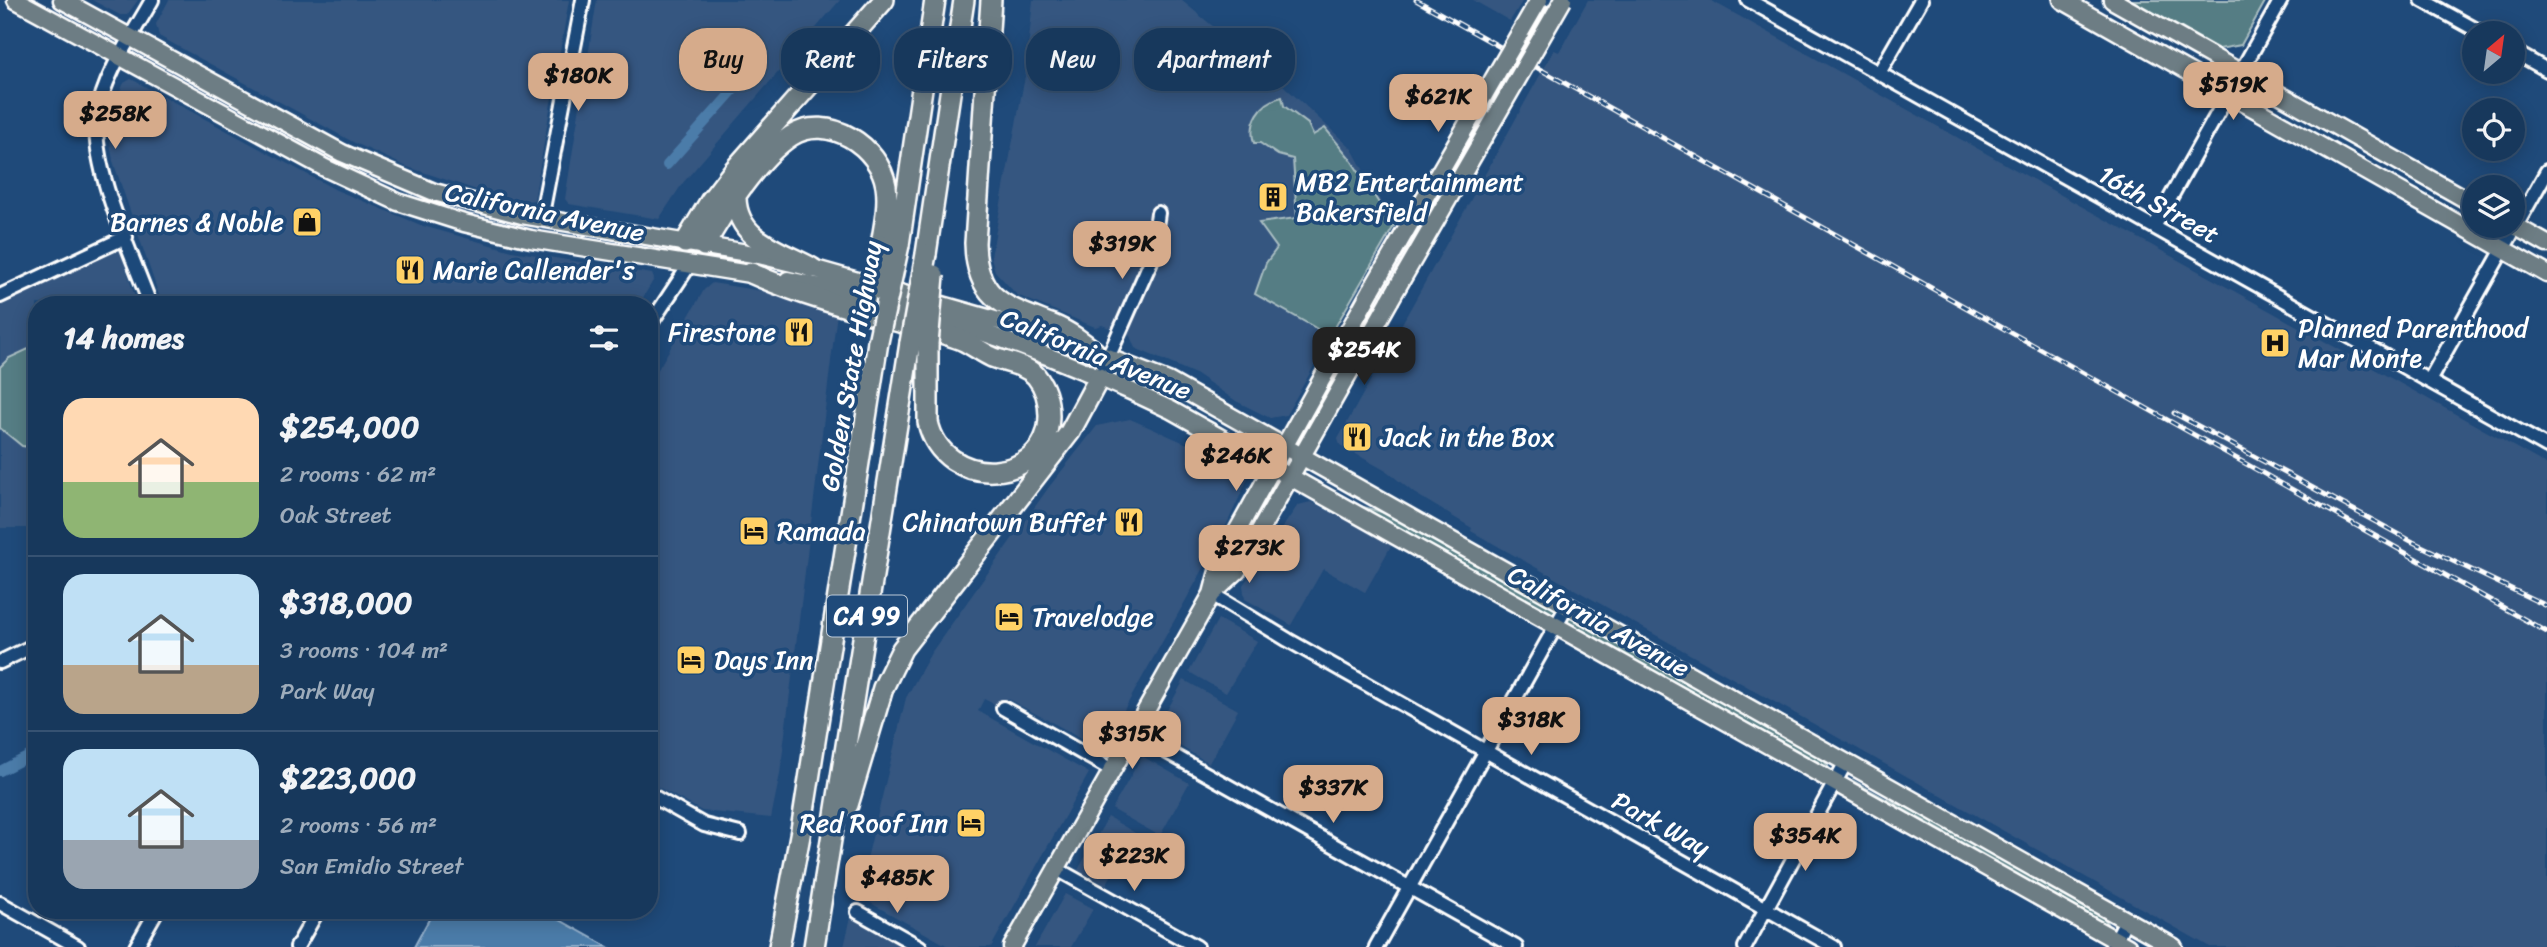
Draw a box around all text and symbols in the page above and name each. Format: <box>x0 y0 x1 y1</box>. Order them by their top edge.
north arrow <box>2462 21 2525 84</box>
map controls <box>2462 21 2525 238</box>
chip: Buy <box>679 28 767 91</box>
chip: Rent <box>781 28 880 91</box>
chip: Filters <box>894 28 1012 91</box>
chip: New <box>1026 28 1120 91</box>
chip: Apartment <box>1134 28 1295 91</box>
pin: $180K <box>529 54 627 113</box>
text: $180K <box>544 55 612 96</box>
pin: $519K <box>2184 62 2282 122</box>
text: $519K <box>2199 64 2267 105</box>
pin: $621K <box>1389 74 1487 134</box>
text: $621K <box>1405 76 1471 117</box>
pin: $258K <box>66 92 164 151</box>
text: $258K <box>80 93 150 134</box>
button: locate <box>2462 98 2525 161</box>
street label: 16th Street <box>2090 152 2228 256</box>
place label: MB2 Entertainment Bakersfield <box>1296 159 1524 235</box>
street label: California Avenue <box>441 168 649 256</box>
button: layers <box>2462 175 2525 238</box>
building icon: MB2 Entertainment Bakersfield <box>1256 180 1290 214</box>
place label: Barnes & Noble <box>110 199 284 245</box>
shop icon: Barnes & Noble <box>290 205 324 239</box>
pin: $319K <box>1073 222 1171 281</box>
text: $319K <box>1089 223 1155 264</box>
street label: Golden State Highway <box>806 236 896 495</box>
place label: Marie Callender's <box>433 247 636 293</box>
restaurant icon: Marie Callender's <box>393 253 427 287</box>
street label: California Avenue <box>993 295 1199 413</box>
place label: Planned Parenthood Mar Monte <box>2298 305 2530 381</box>
place label: Firestone <box>668 309 776 355</box>
text: 14 homes <box>63 311 184 365</box>
restaurant icon: Firestone <box>782 315 816 349</box>
icon: filters <box>585 319 623 357</box>
hospital icon: Planned Parenthood Mar Monte <box>2258 326 2292 360</box>
pin: $254K <box>1315 328 1413 387</box>
text: $254K <box>1328 329 1400 370</box>
text: $254,000 <box>280 400 420 454</box>
place label: Jack in the Box <box>1379 414 1555 460</box>
restaurant icon: Jack in the Box <box>1340 420 1374 454</box>
icon: home <box>119 426 203 510</box>
pin: $246K <box>1187 434 1285 493</box>
text: $246K <box>1201 435 1271 476</box>
text: 2 rooms · 62 m² <box>280 454 436 495</box>
text: Oak Street <box>280 495 392 536</box>
place label: Chinatown Buffet <box>903 499 1108 545</box>
restaurant icon: Chinatown Buffet <box>1112 505 1146 539</box>
place label: Ramada <box>777 508 866 554</box>
hotel icon: Ramada <box>737 514 771 548</box>
pin: $273K <box>1200 526 1298 585</box>
text: $273K <box>1215 527 1283 568</box>
street label: California Avenue <box>1499 552 1699 690</box>
text: $318,000 <box>280 576 413 630</box>
place label: Travelodge <box>1032 594 1154 640</box>
road number: CA 99 <box>827 596 907 636</box>
hotel icon: Travelodge <box>992 600 1026 634</box>
icon: home <box>119 602 203 686</box>
text: 3 rooms · 104 m² <box>280 630 448 671</box>
place label: Days Inn <box>714 637 813 683</box>
hotel icon: Days Inn <box>674 643 708 677</box>
text: Park Way <box>280 671 374 712</box>
pin: $318K <box>1482 698 1580 757</box>
text: $318K <box>1498 699 1564 740</box>
pin: $315K <box>1083 712 1181 771</box>
text: $315K <box>1099 713 1165 754</box>
text: $223,000 <box>280 751 416 805</box>
pin: $337K <box>1284 766 1382 825</box>
text: $337K <box>1299 767 1367 808</box>
icon: home <box>119 777 203 861</box>
street label: Park Way <box>1603 778 1719 870</box>
place label: Red Roof Inn <box>800 800 948 846</box>
text: 2 rooms · 56 m² <box>280 805 437 846</box>
hotel icon: Red Roof Inn <box>954 806 988 840</box>
pin: $354K <box>1756 814 1854 873</box>
text: $354K <box>1770 815 1840 856</box>
pin: $223K <box>1085 834 1183 893</box>
text: $223K <box>1100 835 1168 876</box>
text: San Emidio Street <box>280 846 463 887</box>
pin: $485K <box>848 856 946 915</box>
text: $485K <box>861 857 933 898</box>

